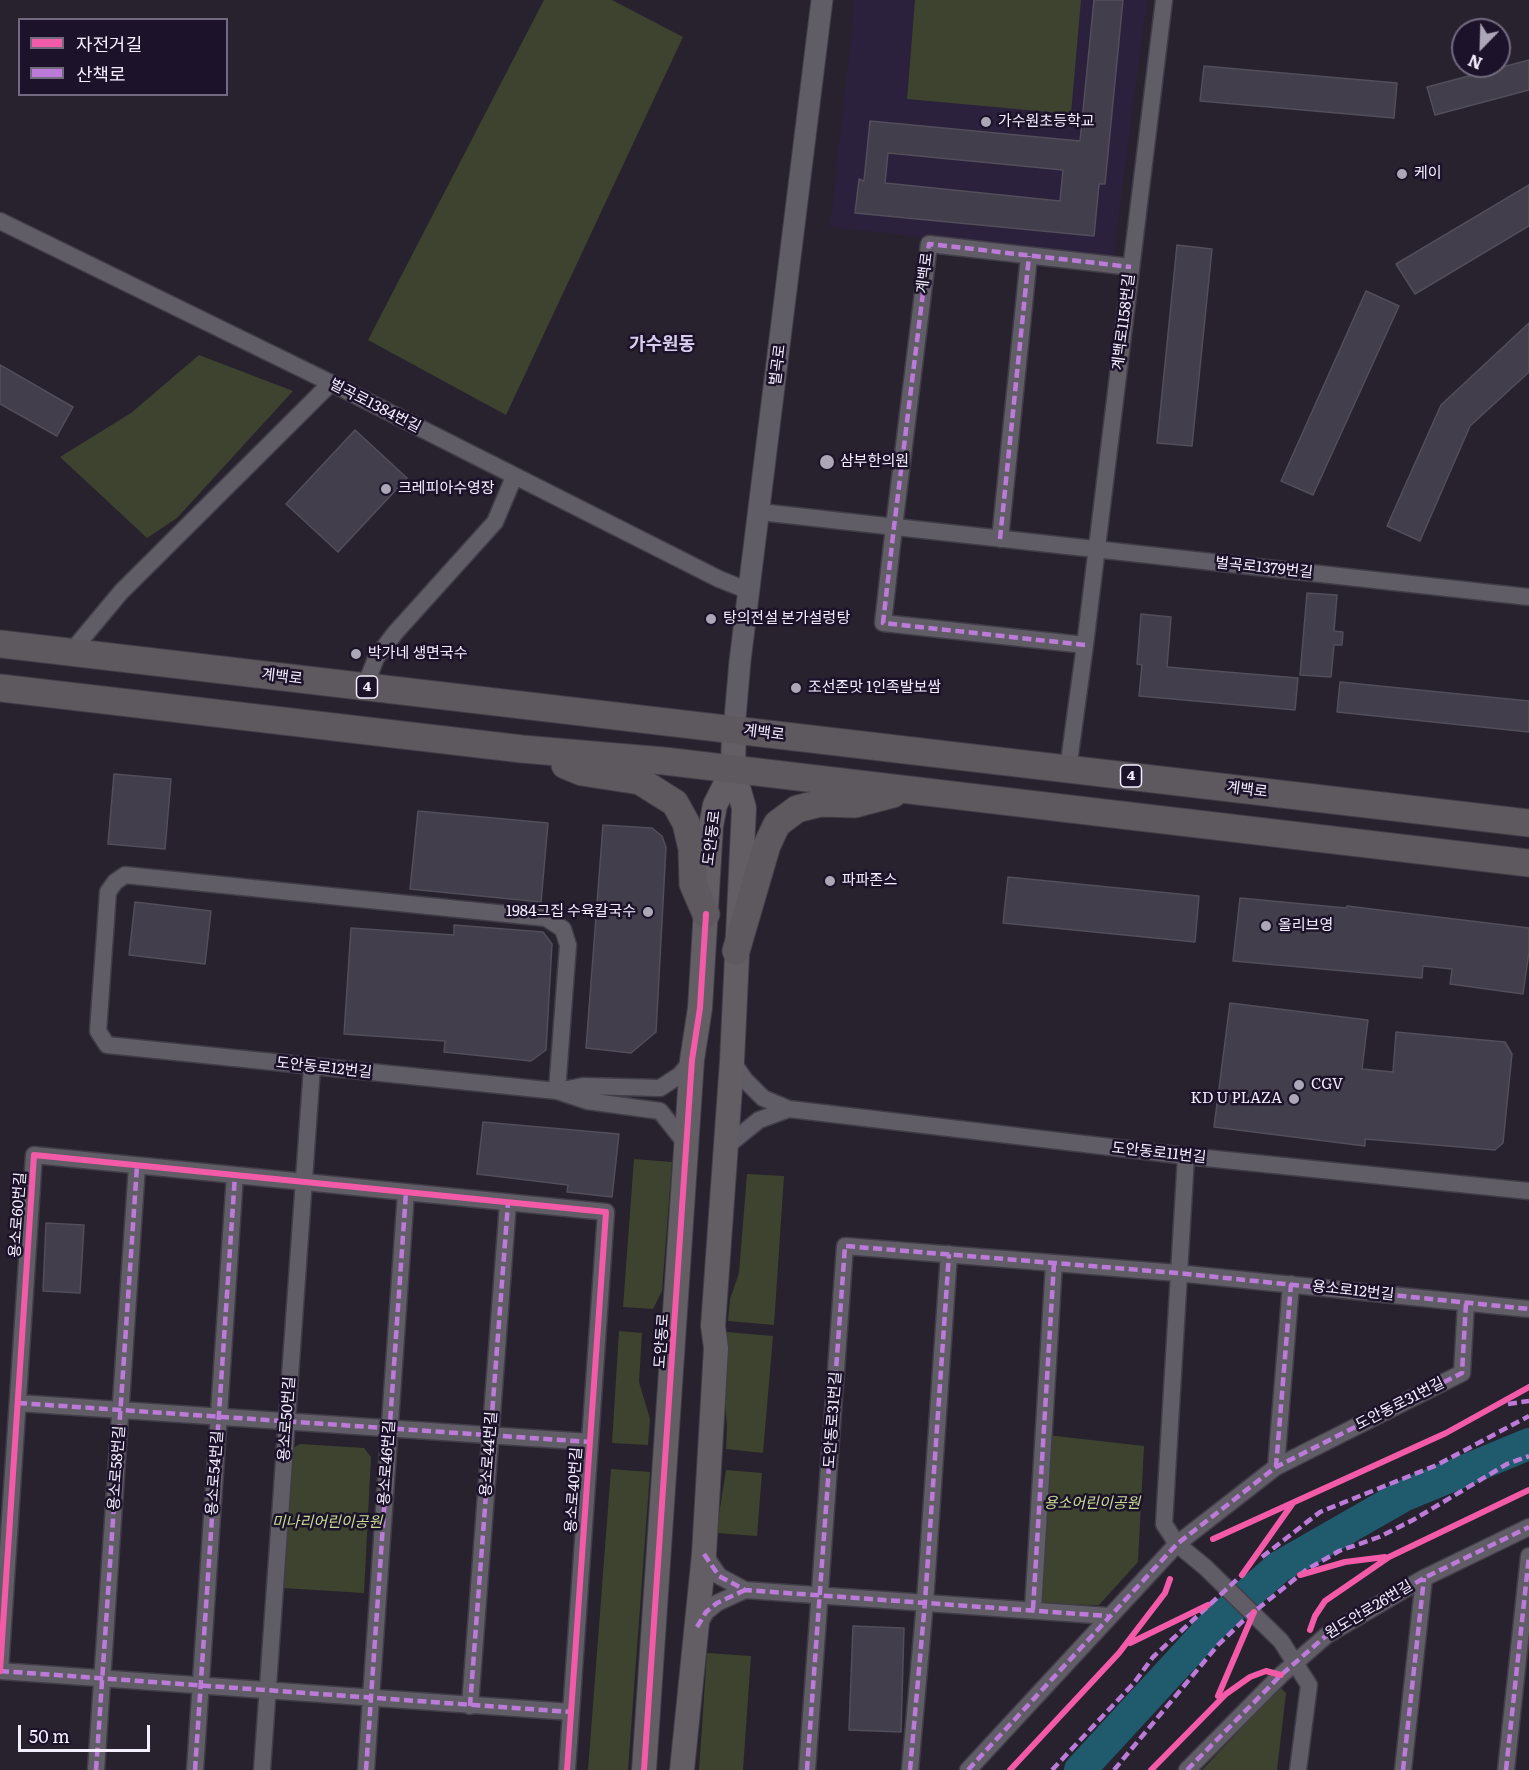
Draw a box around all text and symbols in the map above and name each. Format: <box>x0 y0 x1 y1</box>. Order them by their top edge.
legend <box>18 18 228 96</box>
north arrow <box>1451 18 1511 78</box>
text: 자전거길 <box>76 30 142 57</box>
text: N <box>1464 49 1486 76</box>
text: 산책로 <box>76 60 126 87</box>
place label: 가수원초등학교 <box>998 113 1095 131</box>
marker: 가수원초등학교 <box>979 115 993 129</box>
place label: 케이 <box>1414 165 1442 183</box>
marker: 케이 <box>1395 167 1409 181</box>
street label: 계백로 <box>914 251 936 295</box>
street label: 계백로1158번길 <box>1109 273 1139 371</box>
district label: 가수원동 <box>629 334 695 356</box>
street label: 벌곡로 <box>767 343 789 387</box>
street label: 벌곡로1384번길 <box>326 375 424 437</box>
marker: 삼부한의원 <box>818 453 836 471</box>
place label: 삼부한의원 <box>840 453 909 471</box>
place label: 크레피아수영장 <box>398 480 495 498</box>
marker: 크레피아수영장 <box>379 482 393 496</box>
street label: 벌곡로1379번길 <box>1214 554 1314 582</box>
place label: 탕의전설 본가설렁탕 <box>723 610 850 628</box>
marker: 탕의전설 본가설렁탕 <box>704 612 718 626</box>
place label: 박가네 생면국수 <box>368 645 468 663</box>
marker: 박가네 생면국수 <box>349 647 363 661</box>
street label: 계백로 <box>260 666 304 688</box>
road number: 4 <box>356 676 378 698</box>
place label: 조선존맛 1인족발보쌈 <box>808 679 941 697</box>
marker: 조선존맛 1인족발보쌈 <box>789 681 803 695</box>
street label: 계백로 <box>742 722 786 744</box>
road number: 4 <box>1120 765 1142 787</box>
street label: 계백로 <box>1225 779 1269 801</box>
street label: 도안동로 <box>700 810 724 866</box>
place label: 파파존스 <box>842 872 897 890</box>
marker: 파파존스 <box>823 874 837 888</box>
place label: 1984그집 수육칼국수 <box>506 903 636 921</box>
marker: 1984그집 수육칼국수 <box>641 905 655 919</box>
place label: 올리브영 <box>1278 917 1333 935</box>
marker: 올리브영 <box>1259 919 1273 933</box>
street label: 도안동로12번길 <box>275 1054 373 1082</box>
place label: CGV <box>1311 1076 1343 1094</box>
marker: CGV <box>1292 1078 1306 1092</box>
place label: KD U PLAZA <box>1191 1090 1282 1108</box>
marker: KD U PLAZA <box>1287 1092 1301 1106</box>
street label: 도안동로11번길 <box>1111 1139 1207 1167</box>
street label: 용소로60번길 <box>6 1172 30 1258</box>
street label: 용소로12번길 <box>1311 1278 1395 1304</box>
street label: 도안동로 <box>651 1313 673 1369</box>
street label: 도안동로31번길 <box>821 1371 845 1469</box>
street label: 도안동로31번길 <box>1353 1374 1447 1434</box>
street label: 용소로50번길 <box>275 1376 299 1462</box>
street label: 용소로44번길 <box>477 1411 501 1497</box>
street label: 용소로46번길 <box>375 1420 399 1506</box>
street label: 용소로58번길 <box>105 1425 129 1511</box>
street label: 용소로54번길 <box>203 1430 227 1516</box>
street label: 용소로40번길 <box>562 1447 586 1533</box>
park label: 용소어린이공원 <box>1044 1495 1140 1513</box>
park label: 미나리어린이공원 <box>272 1514 382 1532</box>
street label: 원도안로26번길 <box>1322 1577 1416 1643</box>
scale bar <box>21 1713 153 1751</box>
text: 50 m <box>29 1722 70 1749</box>

